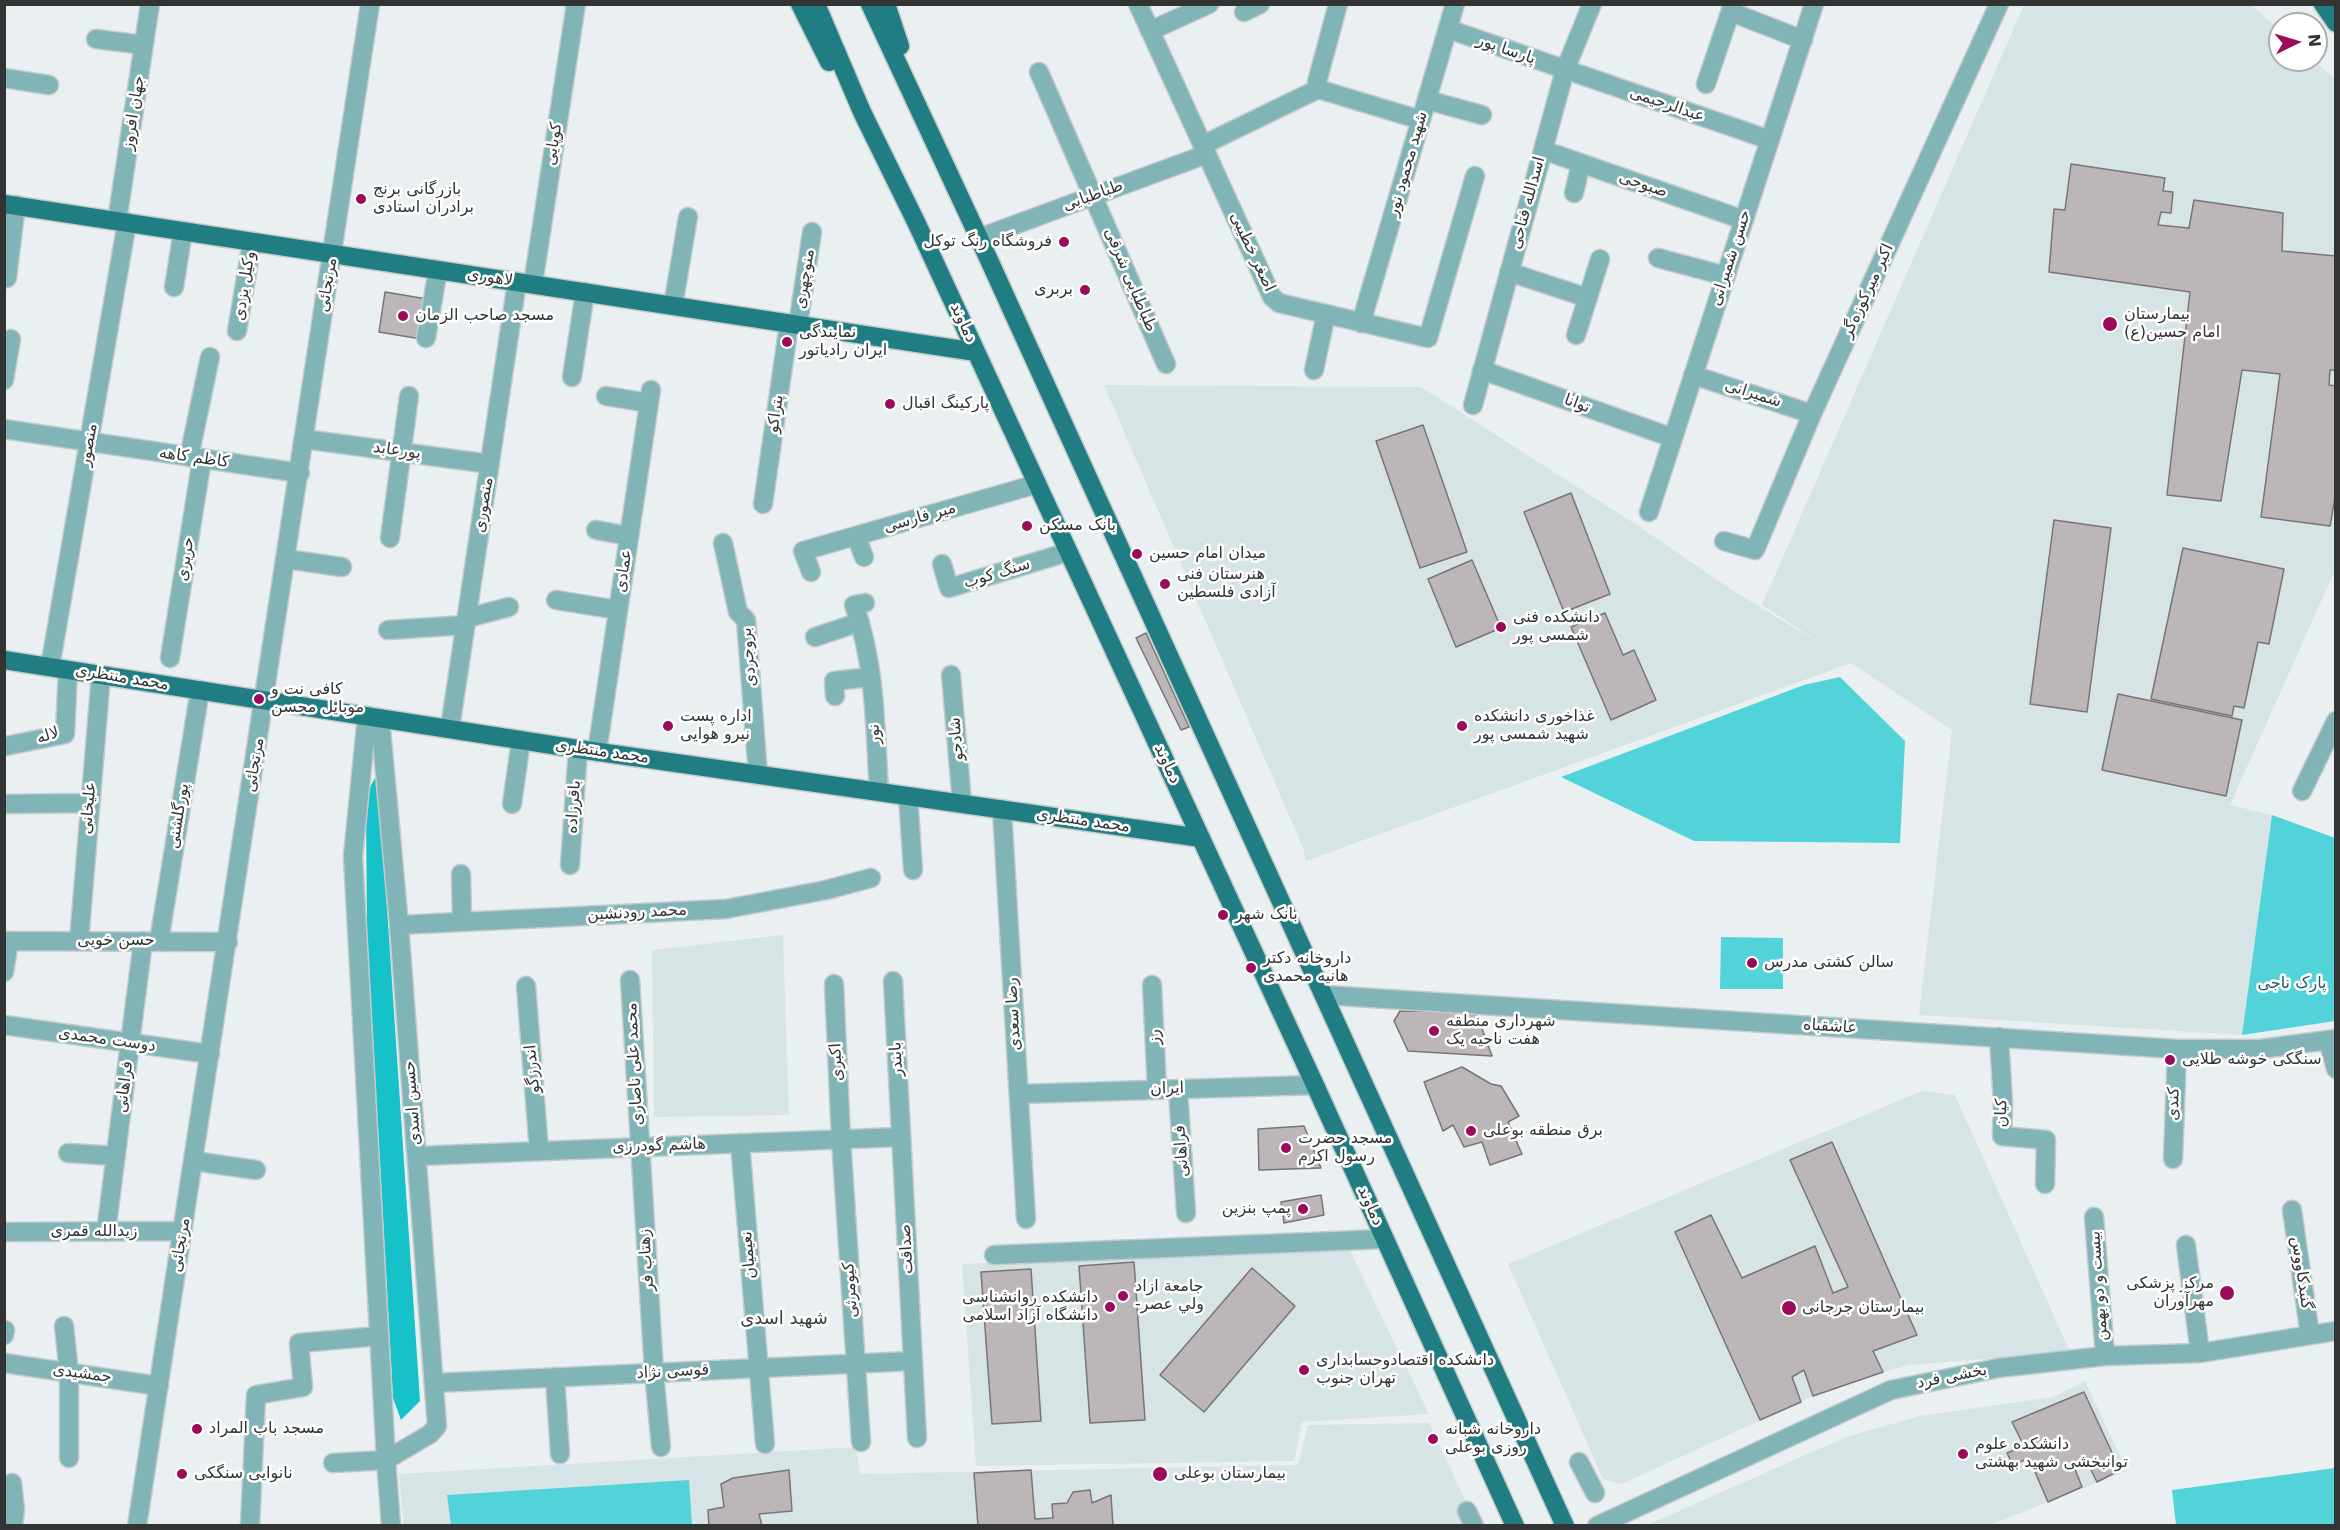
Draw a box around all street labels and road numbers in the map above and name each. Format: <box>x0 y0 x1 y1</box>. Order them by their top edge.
street label: پارسا پور <box>1474 31 1538 69</box>
street label: جهان افروز <box>119 74 149 152</box>
street label: عبدالرحیمی <box>1627 83 1707 127</box>
street label: شهید محمود نور <box>1384 109 1432 219</box>
street label: کوپایی <box>541 121 567 167</box>
street label: اسدالله فتاحی <box>1506 155 1550 251</box>
street label: صبوحی <box>1616 168 1670 202</box>
street label: طباطبایی <box>1060 176 1126 216</box>
street label: حسن شمیرانی <box>1706 207 1756 309</box>
street label: اصغر خطیبی <box>1225 209 1279 295</box>
street label: طباطبایی شرقی <box>1099 225 1161 335</box>
street label: اکبر میرکوزه‌گر <box>1838 241 1898 341</box>
street label: منوچهری <box>791 248 819 310</box>
street label: وکیل یزدی <box>230 250 260 322</box>
street label: مرتجائی <box>314 256 342 314</box>
street label: لاهوری <box>466 265 514 291</box>
street label: دماوند <box>946 300 980 346</box>
street label: شمیرانی <box>1722 376 1784 412</box>
street label: توانا <box>1561 390 1593 418</box>
street label: پتراکو <box>764 394 788 434</box>
street label: منصور <box>76 422 102 468</box>
street label: پورعابد <box>372 438 422 464</box>
street label: کاظم کاهه <box>158 444 230 472</box>
street label: منصوری <box>470 476 498 534</box>
street label: میر فارسی <box>882 499 958 537</box>
street label: حریری <box>173 536 199 582</box>
street label: عمادی <box>611 548 637 594</box>
street label: سنگ کوب <box>961 555 1033 593</box>
street label: بروجردی <box>737 627 761 687</box>
street label: محمد منتظری <box>74 661 170 695</box>
street label: شادجو <box>946 716 968 762</box>
street label: نور <box>865 723 885 745</box>
street label: لاله <box>34 724 62 748</box>
street label: مرتجائی <box>241 736 269 794</box>
street label: محمد منتظری <box>554 736 650 768</box>
street label: دماوند <box>1150 741 1184 787</box>
street label: باقرزاده <box>563 780 585 834</box>
street label: علیخانی <box>77 781 101 835</box>
street label: پورگلشنی <box>164 782 194 850</box>
street label: محمد منتظری <box>1035 805 1131 837</box>
street label: محمد رودنشین <box>587 901 687 925</box>
street label: حسن خویی <box>77 931 155 951</box>
street label: رضا سعدی <box>1002 977 1026 1051</box>
street label: محمد علی ناصاری <box>622 1002 648 1126</box>
street label: عاشقباه <box>1802 1016 1858 1038</box>
street label: دوست محمدی <box>57 1024 157 1056</box>
street label: رز <box>1145 1029 1165 1045</box>
street label: بایندر <box>887 1041 907 1077</box>
street label: اکبری <box>826 1042 848 1082</box>
street label: اندرزگو <box>521 1044 545 1094</box>
street label: فراهانی <box>112 1060 138 1114</box>
street label: حسین اسدی <box>400 1060 426 1146</box>
street label: ایران <box>1150 1079 1184 1099</box>
street label: کندی <box>2164 1087 2184 1121</box>
street label: کیان <box>1992 1098 2012 1128</box>
street label: فراهانی <box>1171 1124 1193 1178</box>
street label: هاشم گودرزی <box>612 1135 706 1157</box>
street label: دماوند <box>1353 1183 1387 1229</box>
street label: مرتجائی <box>167 1216 195 1274</box>
street label: زیدالله قمری <box>50 1222 138 1242</box>
street label: صداقت <box>896 1224 918 1274</box>
street label: زهتاب فر <box>635 1228 659 1292</box>
street label: نعیمیان <box>737 1230 761 1280</box>
street label: بیست و دو بهمن <box>2086 1230 2112 1342</box>
street label: گنبدکاووس <box>2286 1235 2316 1311</box>
street label: کیومرثی <box>839 1261 863 1319</box>
street label: جمشیدی <box>51 1360 113 1388</box>
street label: قوسی نژاد <box>636 1361 710 1383</box>
street label: بخشی فرد <box>1915 1361 1989 1393</box>

